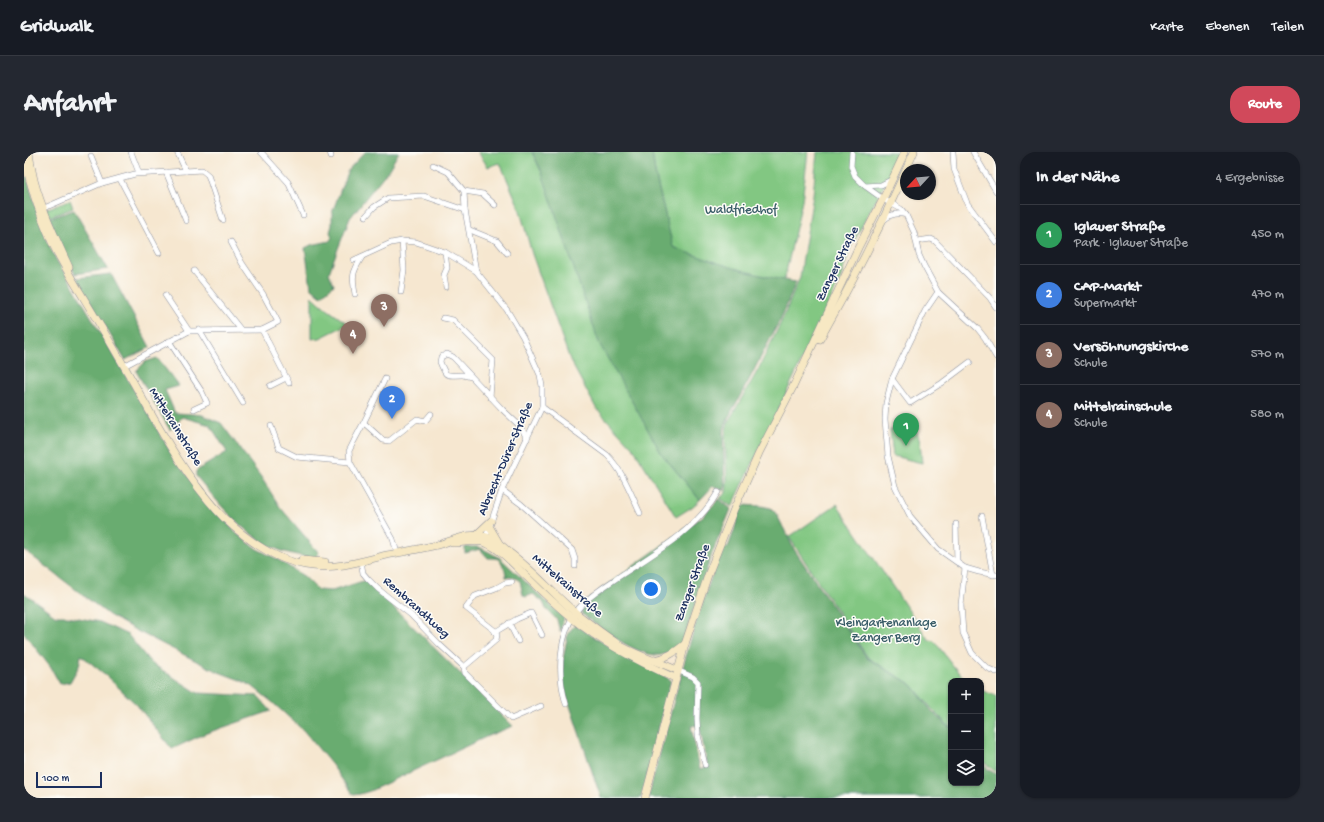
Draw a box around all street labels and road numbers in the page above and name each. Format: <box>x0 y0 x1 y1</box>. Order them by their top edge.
street label: Zanger Straße <box>813 224 863 304</box>
street label: Mittelrainstraße <box>145 385 205 469</box>
street label: Albrecht-Dürer-Straße <box>475 400 537 518</box>
street label: Zanger Straße <box>672 542 714 624</box>
street label: Mittelrainstraße <box>528 551 606 621</box>
street label: Rembrandtweg <box>380 574 452 642</box>

